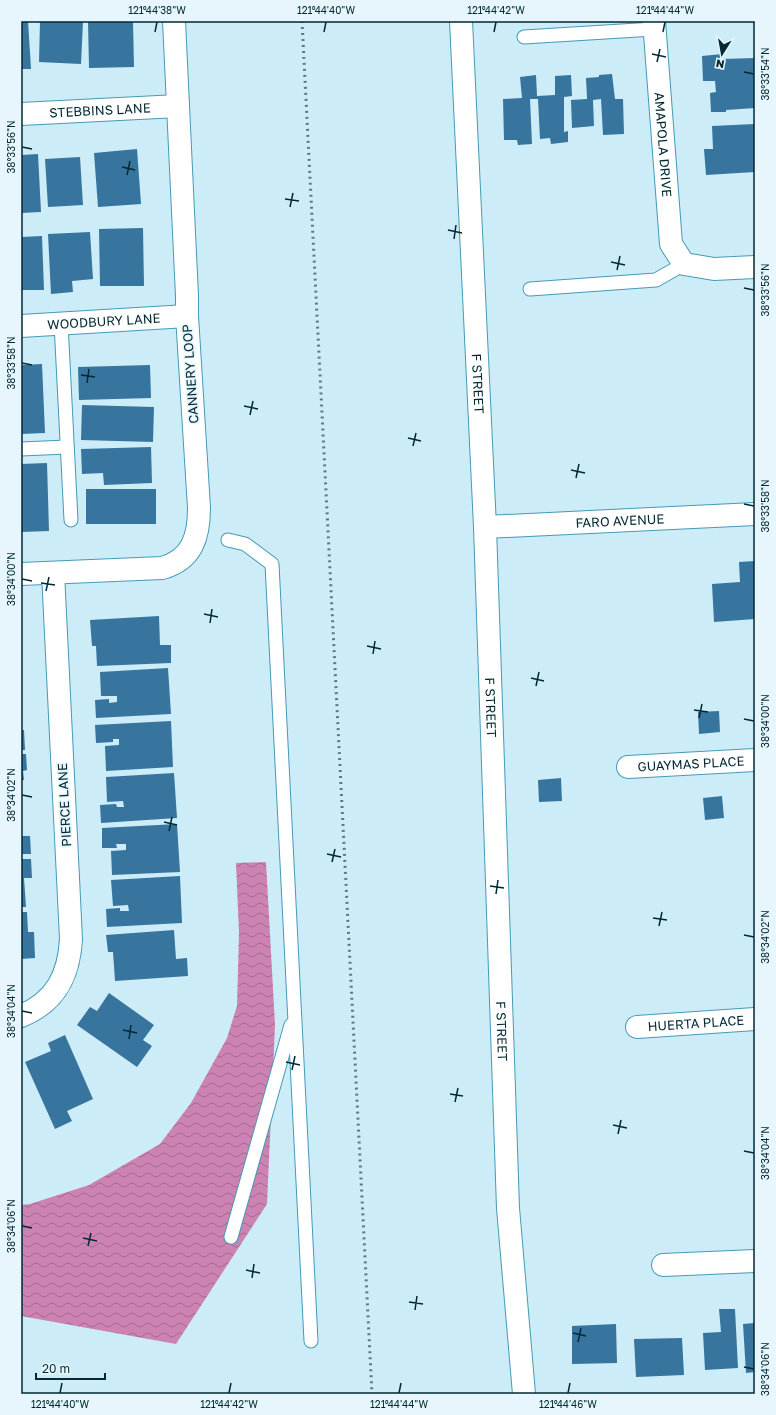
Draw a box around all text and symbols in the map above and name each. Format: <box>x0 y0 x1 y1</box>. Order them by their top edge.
text: 121°44'38"W <box>128 4 186 16</box>
text: 121°44'40"W <box>297 4 355 16</box>
text: 121°44'42"W <box>467 4 525 16</box>
text: 121°44'44"W <box>636 4 694 16</box>
north arrow <box>702 34 742 74</box>
text: 38°33'54"N <box>759 47 771 101</box>
text: N <box>715 57 725 71</box>
street label: AMAPOLA DRIVE <box>651 92 675 198</box>
street label: STEBBINS LANE <box>49 99 151 121</box>
text: 38°33'56"N <box>5 120 17 174</box>
text: 38°33'56"N <box>759 263 771 317</box>
street label: WOODBURY LANE <box>47 310 161 332</box>
street label: CANNERY LOOP <box>179 324 201 424</box>
text: 38°33'58"N <box>5 336 17 390</box>
street label: F STREET <box>469 353 488 414</box>
text: 38°33'58"N <box>759 479 771 533</box>
street label: FARO AVENUE <box>575 510 665 531</box>
text: 38°34'00"N <box>5 552 17 606</box>
street label: F STREET <box>482 677 500 738</box>
text: 38°34'00"N <box>759 694 771 748</box>
street label: GUAYMAS PLACE <box>637 753 745 774</box>
street label: PIERCE LANE <box>54 763 74 847</box>
text: 38°34'02"N <box>5 768 17 822</box>
text: 38°34'02"N <box>759 910 771 964</box>
text: 38°34'04"N <box>5 984 17 1038</box>
street label: F STREET <box>493 1001 511 1061</box>
street label: HUERTA PLACE <box>647 1012 745 1034</box>
text: 38°34'04"N <box>759 1126 771 1180</box>
text: 38°34'06"N <box>5 1199 17 1253</box>
text: 38°34'06"N <box>759 1342 771 1396</box>
scale bar <box>36 1355 105 1381</box>
text: 20 m <box>42 1361 70 1376</box>
text: 121°44'40"W <box>31 1398 89 1410</box>
text: 121°44'42"W <box>200 1398 258 1410</box>
text: 121°44'44"W <box>370 1398 428 1410</box>
text: 121°44'46"W <box>539 1398 597 1410</box>

